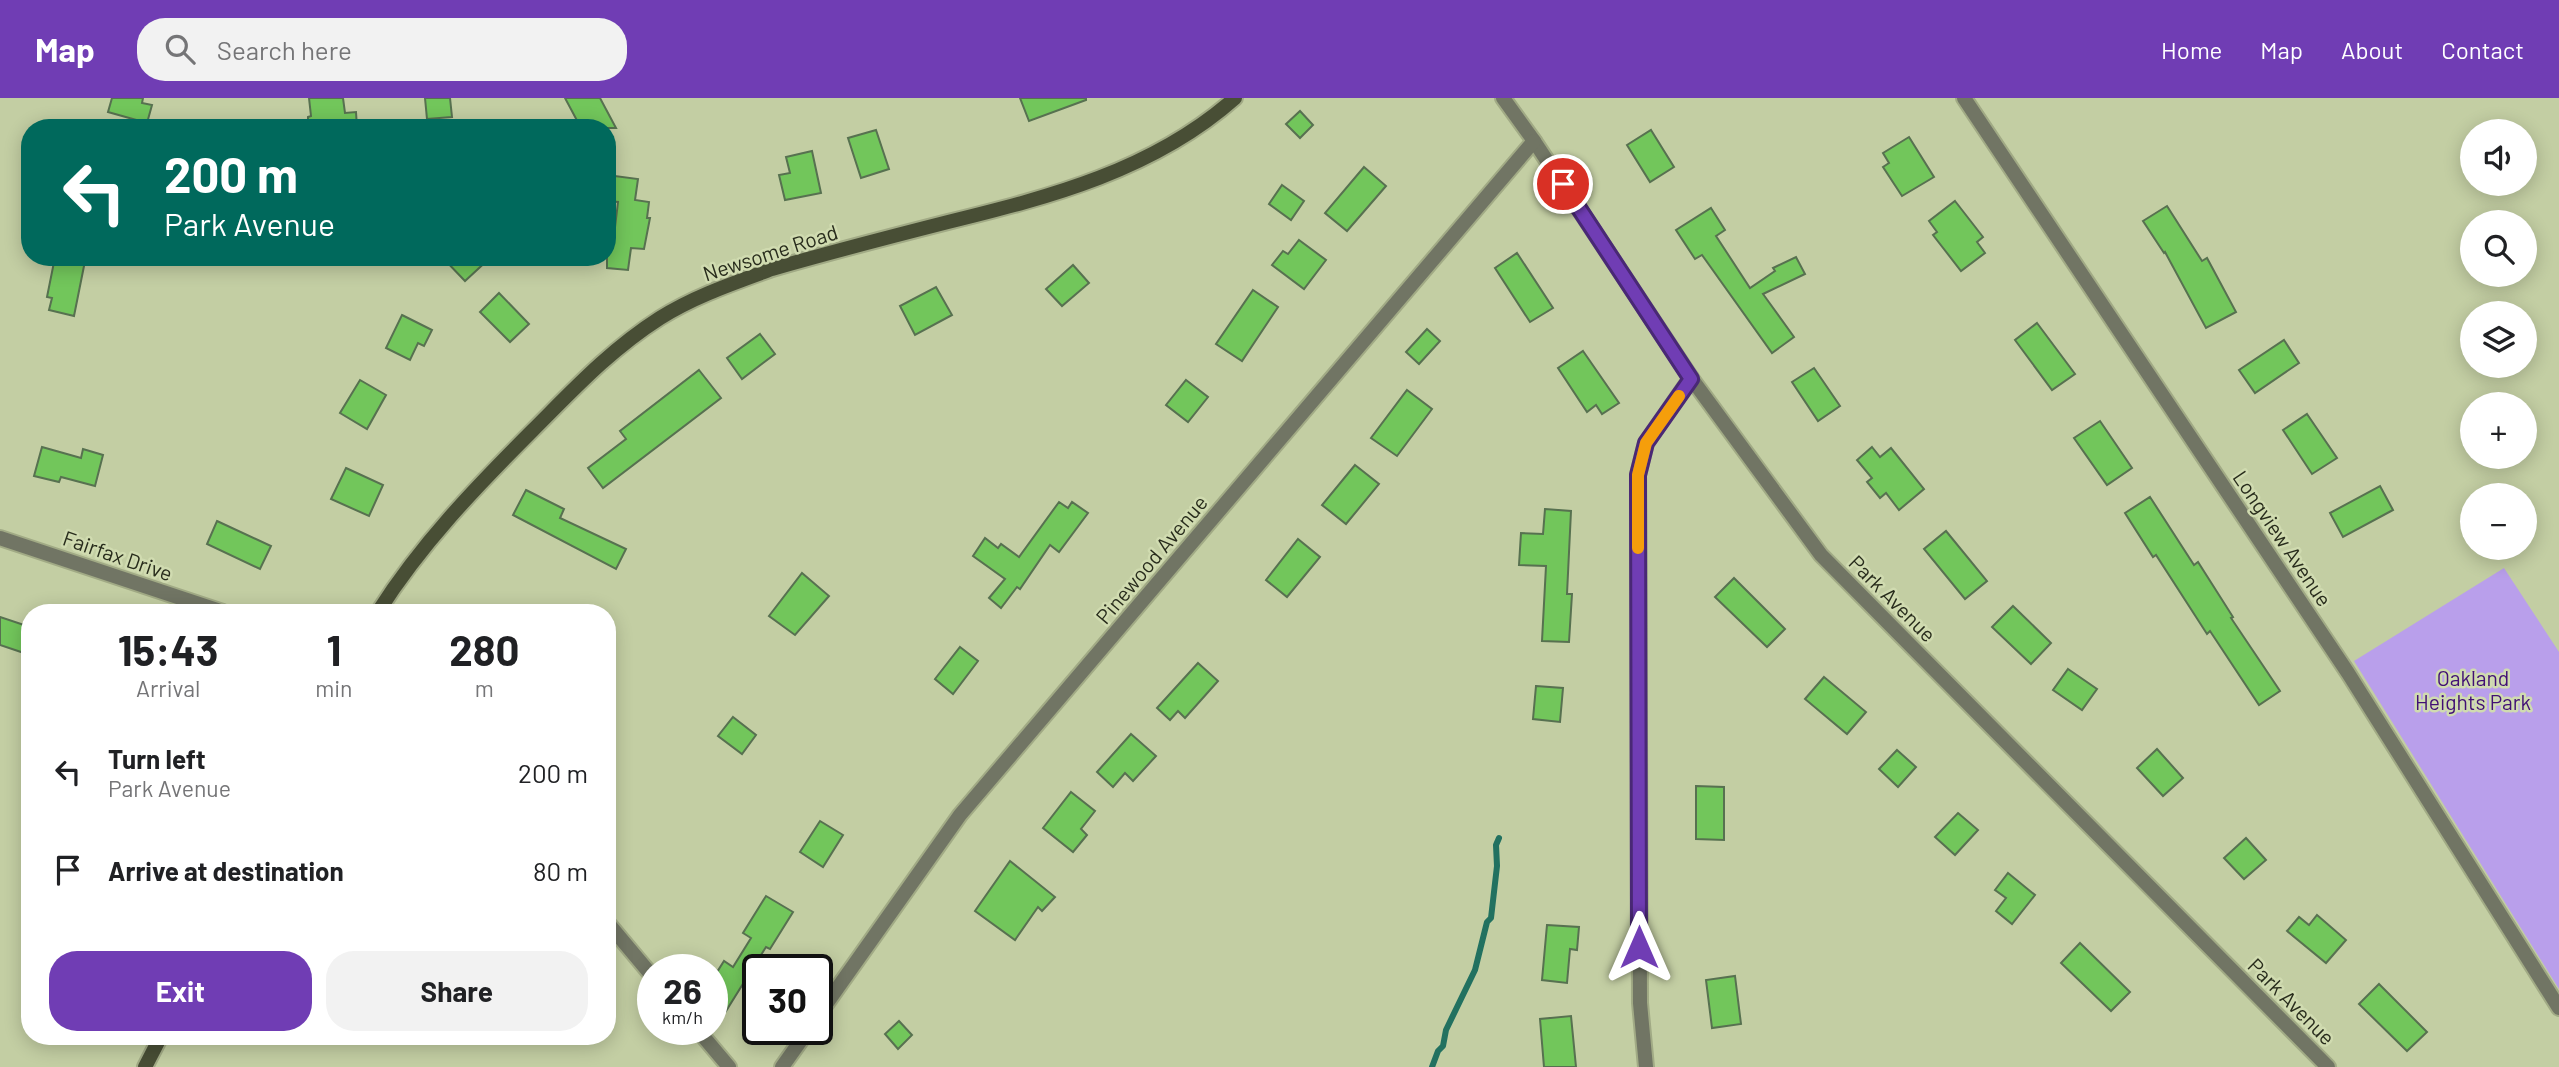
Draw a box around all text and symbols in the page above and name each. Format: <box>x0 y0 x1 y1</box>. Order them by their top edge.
search box <box>137 18 627 81</box>
text: Map <box>35 29 95 69</box>
icon: search <box>161 30 199 68</box>
text: Search here <box>217 34 352 65</box>
text: Home <box>2161 35 2222 64</box>
text: Map <box>2260 35 2303 64</box>
text: About <box>2341 35 2403 64</box>
text: Contact <box>2441 35 2524 64</box>
map controls <box>2460 119 2537 560</box>
button: sound <box>2460 119 2537 196</box>
text: 200 m <box>164 144 298 203</box>
icon: left <box>49 147 140 238</box>
pin <box>1533 154 1593 214</box>
icon: arrive <box>1544 165 1582 203</box>
text: Park Avenue <box>164 204 335 242</box>
button: search <box>2460 210 2537 287</box>
street label: Newsome Road <box>699 218 841 286</box>
button: layers <box>2460 301 2537 378</box>
button: + <box>2460 392 2537 469</box>
street label: Longview Avenue <box>2228 465 2338 611</box>
button: − <box>2460 483 2537 560</box>
street label: Pinewood Avenue <box>1090 490 1212 628</box>
street label: Fairfax Drive <box>60 525 176 585</box>
street label: Park Avenue <box>1844 549 1942 647</box>
text: 15:43 <box>118 624 219 674</box>
text: 1 <box>326 624 341 674</box>
text: 280 <box>449 624 519 674</box>
park label: Oakland Heights Park <box>2415 665 2531 714</box>
text: Arrival <box>136 674 200 702</box>
text: min <box>315 674 353 702</box>
text: m <box>475 674 494 702</box>
text: Turn left <box>108 743 206 774</box>
icon: left <box>49 753 87 791</box>
text: 200 m <box>518 757 588 788</box>
text: Park Avenue <box>108 774 231 802</box>
icon: arrive <box>49 851 87 889</box>
text: Arrive at destination <box>108 855 344 886</box>
text: 80 m <box>533 855 588 886</box>
position arrow <box>1602 910 1676 984</box>
button: Exit <box>49 951 312 1031</box>
button: Share <box>326 951 588 1031</box>
street label: Park Avenue <box>2243 952 2341 1050</box>
speed limit sign: 30 <box>742 954 833 1045</box>
text: 26 <box>663 969 702 1011</box>
text: km/h <box>662 1006 703 1028</box>

